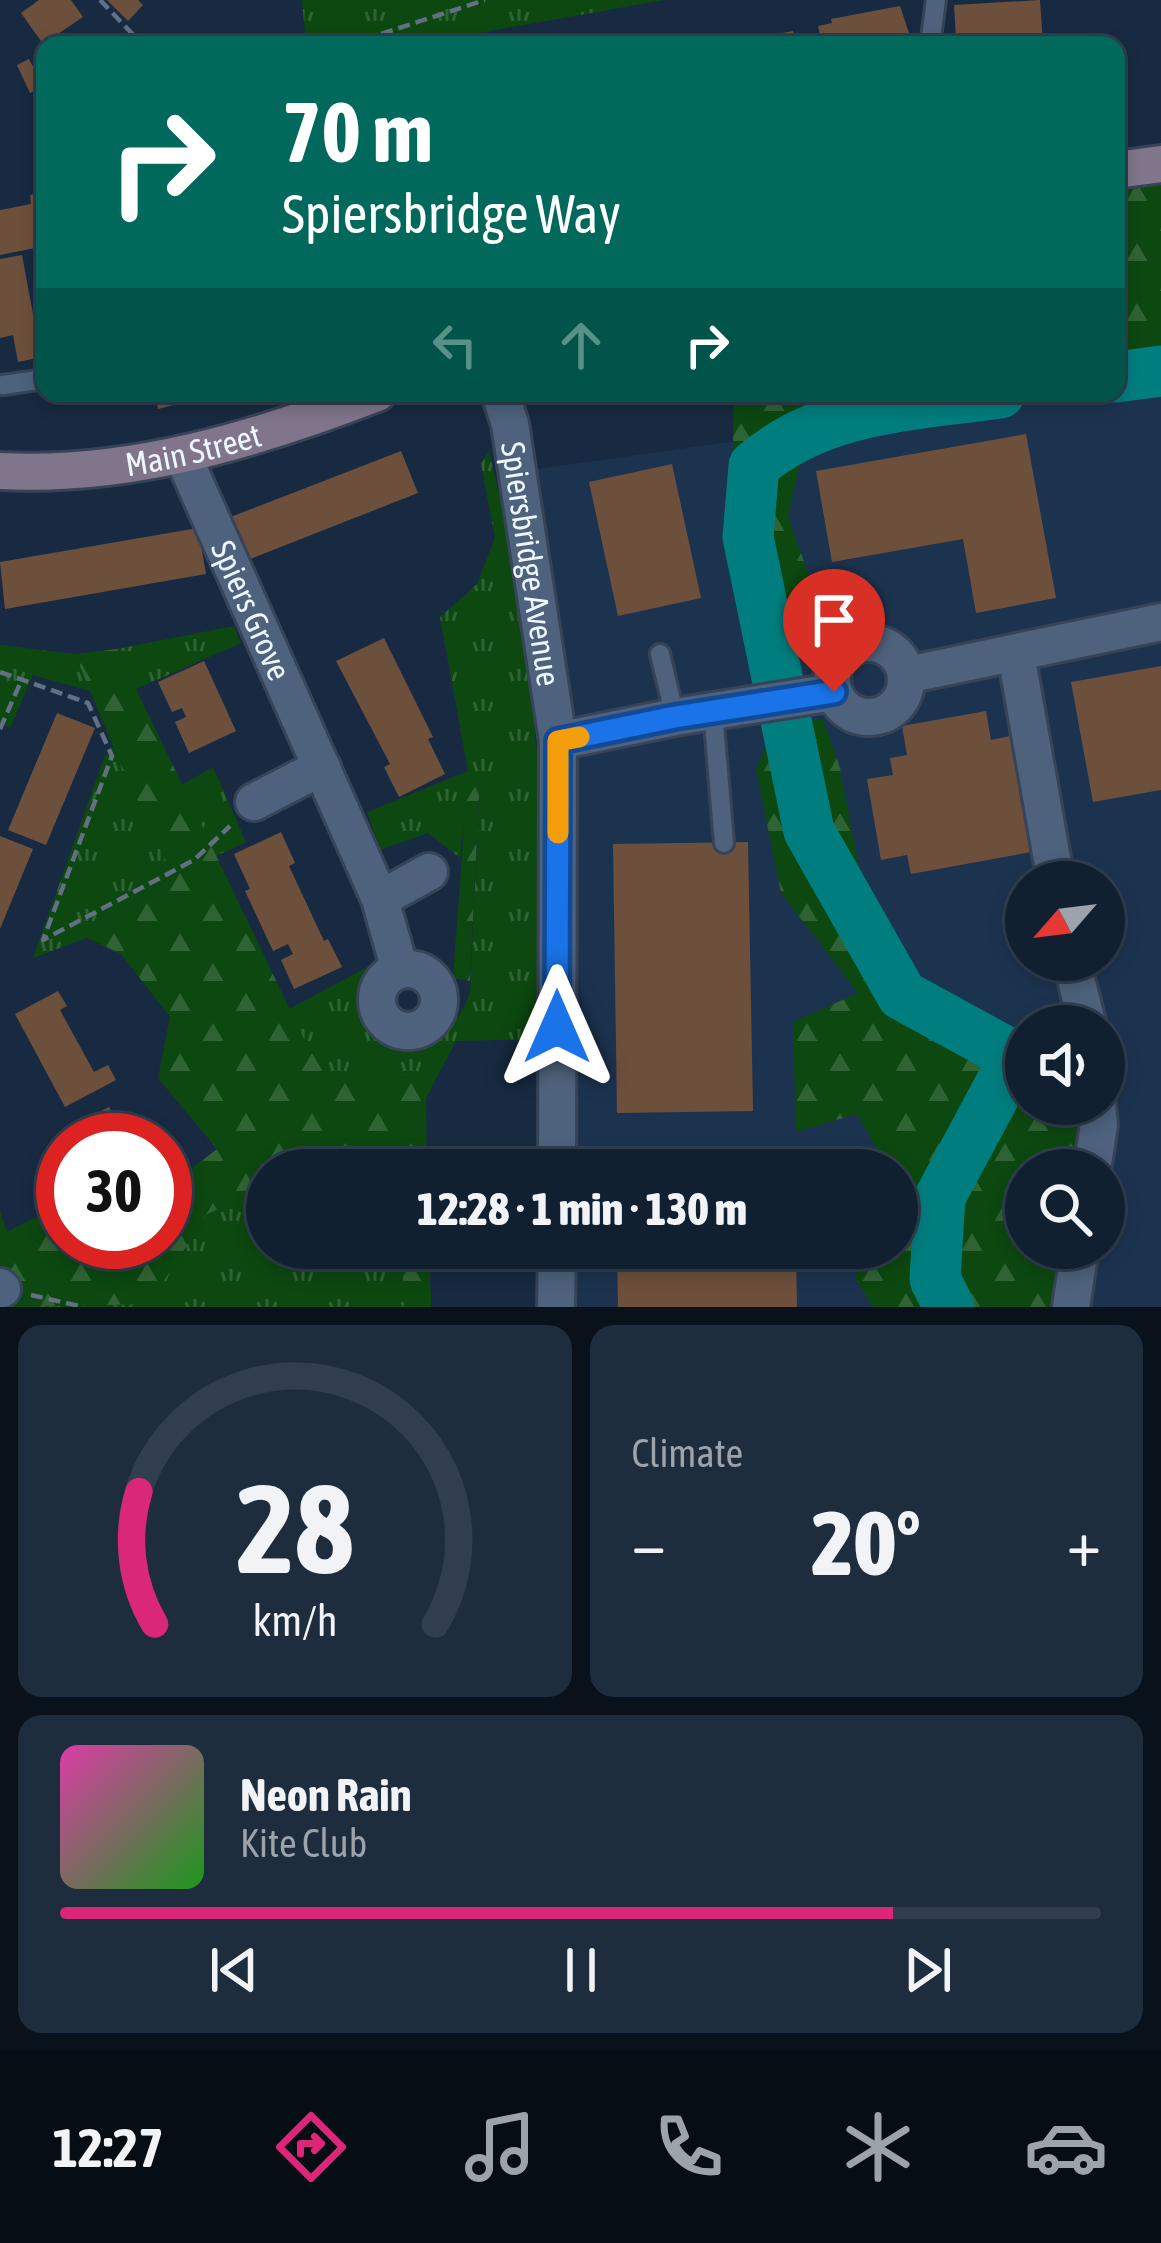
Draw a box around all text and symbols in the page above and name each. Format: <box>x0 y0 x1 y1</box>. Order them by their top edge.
icon: right <box>84 84 240 240</box>
text: 70 m <box>282 84 433 180</box>
text: Spiersbridge Way <box>282 183 621 244</box>
icon: left <box>422 312 488 378</box>
icon: ahead <box>548 312 614 378</box>
icon: right <box>674 312 740 378</box>
street label: Main Street <box>123 416 266 483</box>
street label: Spiersbridge Avenue <box>494 439 568 689</box>
street label: Spiers Grove <box>204 535 299 686</box>
pin <box>783 569 885 692</box>
icon: arrive <box>801 587 867 653</box>
north arrow <box>1005 861 1125 981</box>
map controls <box>1005 861 1125 1269</box>
position arrow <box>494 964 620 1090</box>
button: sound <box>1005 1005 1125 1125</box>
speed limit sign: 30 <box>36 1113 192 1269</box>
button: search <box>1005 1149 1125 1269</box>
text: 12:28 · 1 min · 130 m <box>417 1183 747 1235</box>
text: Climate <box>632 1431 743 1475</box>
text: 28 <box>236 1456 353 1599</box>
text: 20° <box>812 1491 921 1594</box>
text: − <box>632 1504 666 1580</box>
text: + <box>1067 1504 1101 1580</box>
text: km/h <box>252 1596 337 1645</box>
text: Neon Rain <box>240 1769 412 1821</box>
text: Kite Club <box>240 1821 367 1865</box>
icon: previous <box>201 1937 267 2003</box>
icon: pause <box>548 1937 614 2003</box>
icon: next <box>895 1937 961 2003</box>
icon: directions <box>269 2105 353 2189</box>
icon: music <box>458 2105 542 2189</box>
icon: phone <box>647 2105 731 2189</box>
icon: climate <box>836 2105 920 2189</box>
icon: car <box>1024 2105 1108 2189</box>
text: 12:27 <box>52 2117 164 2178</box>

